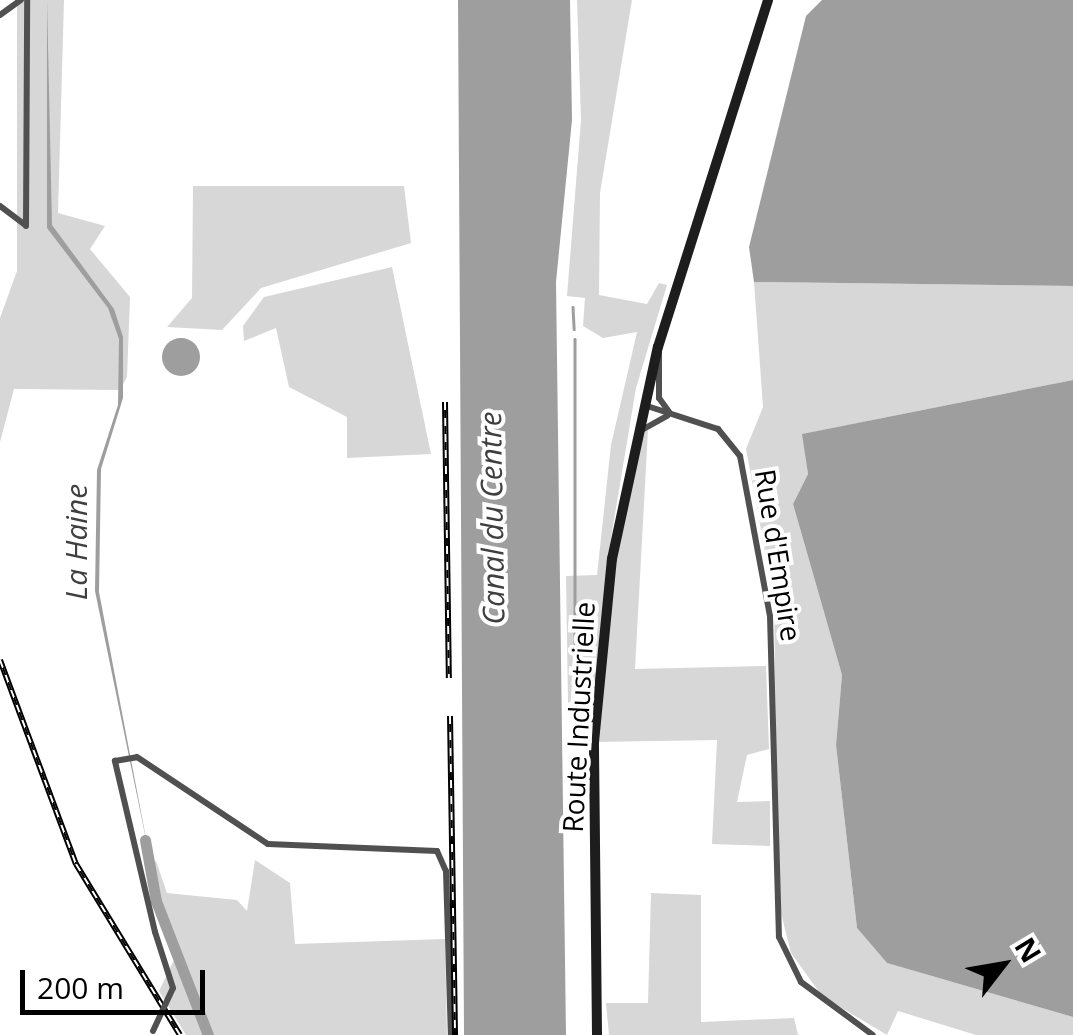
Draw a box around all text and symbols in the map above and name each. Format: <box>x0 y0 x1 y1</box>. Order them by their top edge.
water label: Canal du Centre <box>472 411 512 625</box>
street label: Rue d'Empire <box>749 467 809 643</box>
water label: La Haine <box>58 484 94 600</box>
street label: Route Industrielle <box>555 601 601 833</box>
north arrow <box>953 915 1053 1015</box>
text: N <box>1007 930 1051 969</box>
scale bar <box>25 950 210 1012</box>
text: 200 m <box>37 967 124 1008</box>

